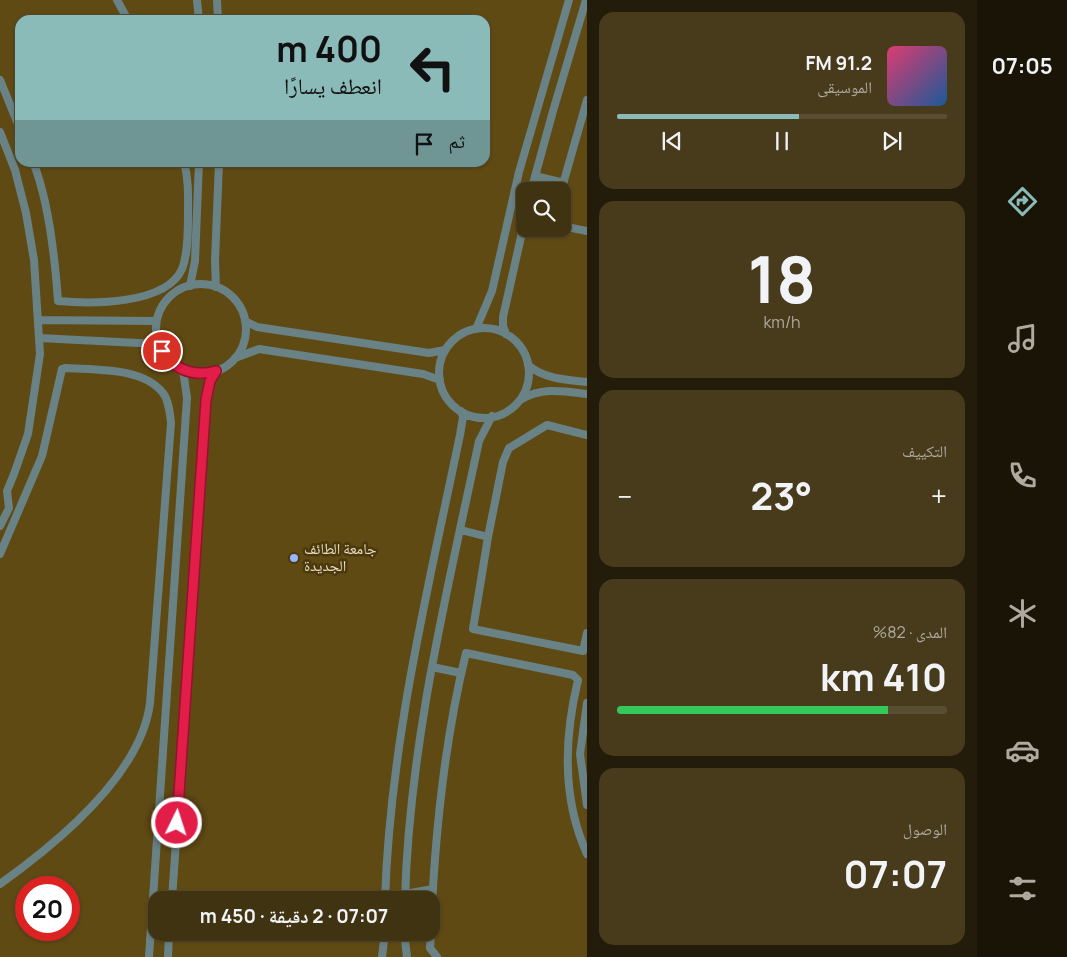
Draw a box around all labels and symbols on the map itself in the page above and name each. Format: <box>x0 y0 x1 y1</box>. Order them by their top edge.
pin <box>141 330 183 372</box>
place label: جامعة الطائف الجديدة <box>304 538 377 576</box>
marker: جامعة الطائف الجديدة <box>288 552 300 564</box>
position arrow <box>150 796 202 848</box>
speed limit sign: 20 <box>15 876 80 941</box>

